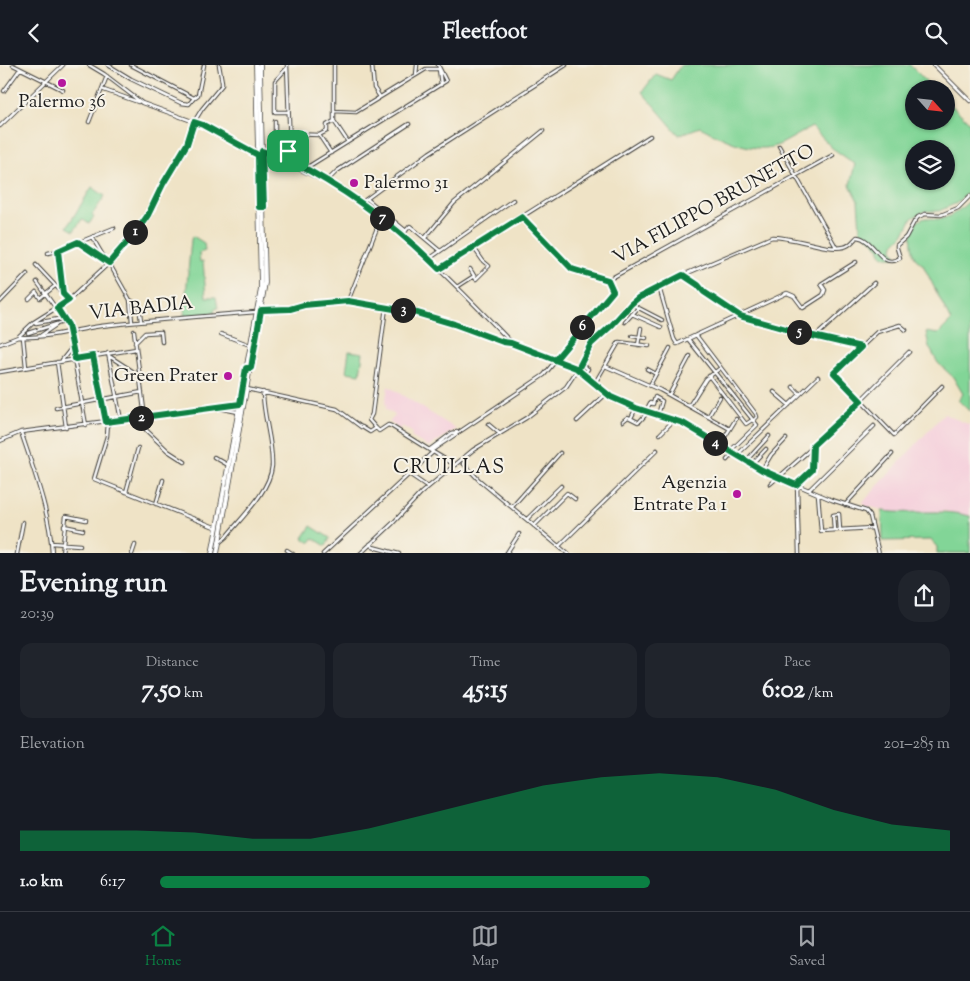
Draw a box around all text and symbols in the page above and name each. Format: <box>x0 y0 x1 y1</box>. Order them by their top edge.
text: Fleetfoot <box>443 17 527 49</box>
icon: back <box>20 19 48 47</box>
icon: search <box>922 19 950 47</box>
marker: Palermo 36 <box>56 77 68 89</box>
north arrow <box>905 80 955 130</box>
map controls <box>905 80 955 190</box>
place label: Palermo 36 <box>18 89 106 116</box>
pin <box>267 130 309 172</box>
icon: arrive <box>274 137 302 165</box>
street label: VIA FILIPPO BRUNETTO <box>608 138 820 272</box>
button: layers <box>905 140 955 190</box>
place label: Palermo 31 <box>364 170 449 197</box>
marker: Palermo 31 <box>348 177 360 189</box>
pin: 7 <box>370 205 394 231</box>
text: 7 <box>379 208 386 228</box>
pin: 1 <box>122 219 148 245</box>
text: 1 <box>133 222 138 242</box>
street label: VIA BADIA <box>88 290 195 328</box>
pin: 3 <box>390 297 416 323</box>
text: 3 <box>401 300 406 320</box>
pin: 6 <box>570 315 594 339</box>
text: 6 <box>579 317 586 337</box>
pin: 5 <box>786 319 812 345</box>
text: 5 <box>797 322 802 342</box>
place label: Green Prater <box>114 363 218 390</box>
marker: Green Prater <box>222 370 234 382</box>
pin: 2 <box>128 405 154 431</box>
text: 2 <box>138 408 145 428</box>
pin: 4 <box>702 431 728 455</box>
text: 4 <box>712 433 719 453</box>
district label: CRUILLAS <box>393 454 505 483</box>
place label: Agenzia Entrate Pa 1 <box>633 470 728 519</box>
marker: Agenzia Entrate Pa 1 <box>731 488 743 500</box>
text: Evening run <box>20 564 167 604</box>
button: share <box>898 570 950 622</box>
text: 20:39 <box>20 603 54 626</box>
text: Distance <box>146 653 199 673</box>
text: Time <box>469 653 501 673</box>
text: Pace <box>784 653 811 673</box>
text: 7.50 <box>142 673 181 709</box>
text: 45:15 <box>463 673 507 709</box>
text: 6:02 <box>762 673 805 709</box>
text: km <box>181 684 203 704</box>
text: /km <box>805 684 833 704</box>
text: Elevation <box>20 733 85 756</box>
text: 201–285 m <box>883 733 950 756</box>
text: 1.0 km <box>20 871 63 894</box>
text: 6:17 <box>100 871 125 894</box>
tab: Home <box>145 922 182 972</box>
tab: Map <box>471 922 499 972</box>
tab: Saved <box>789 922 825 972</box>

